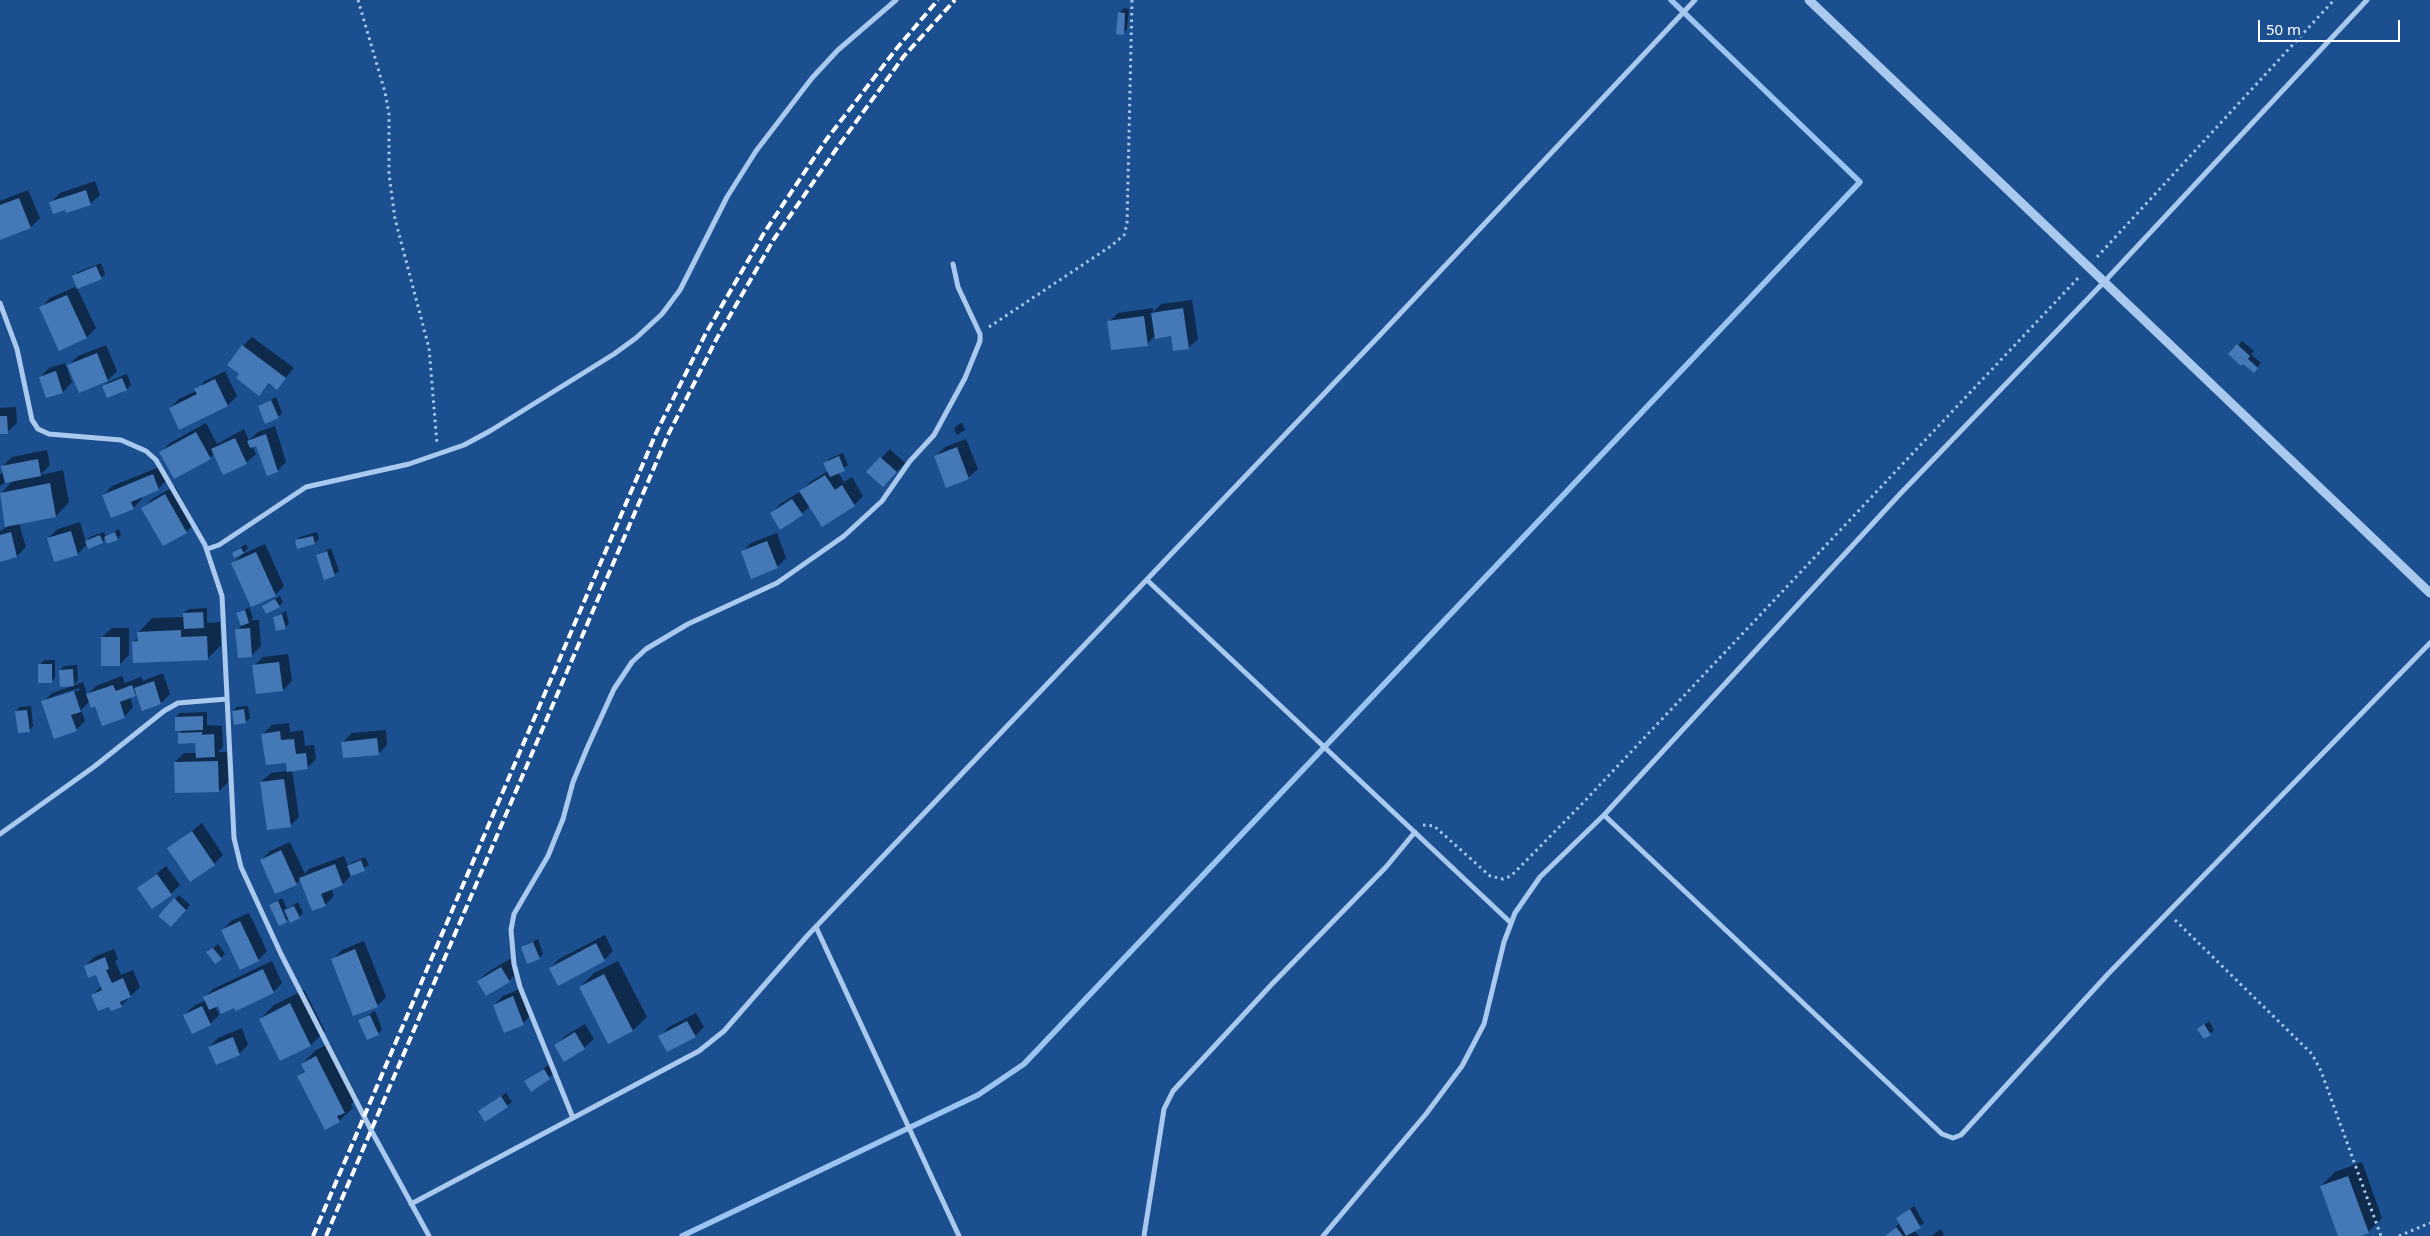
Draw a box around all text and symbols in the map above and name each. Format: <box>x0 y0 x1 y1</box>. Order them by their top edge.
scale bar <box>2260 10 2402 42</box>
text: 50 m <box>2266 19 2301 39</box>

